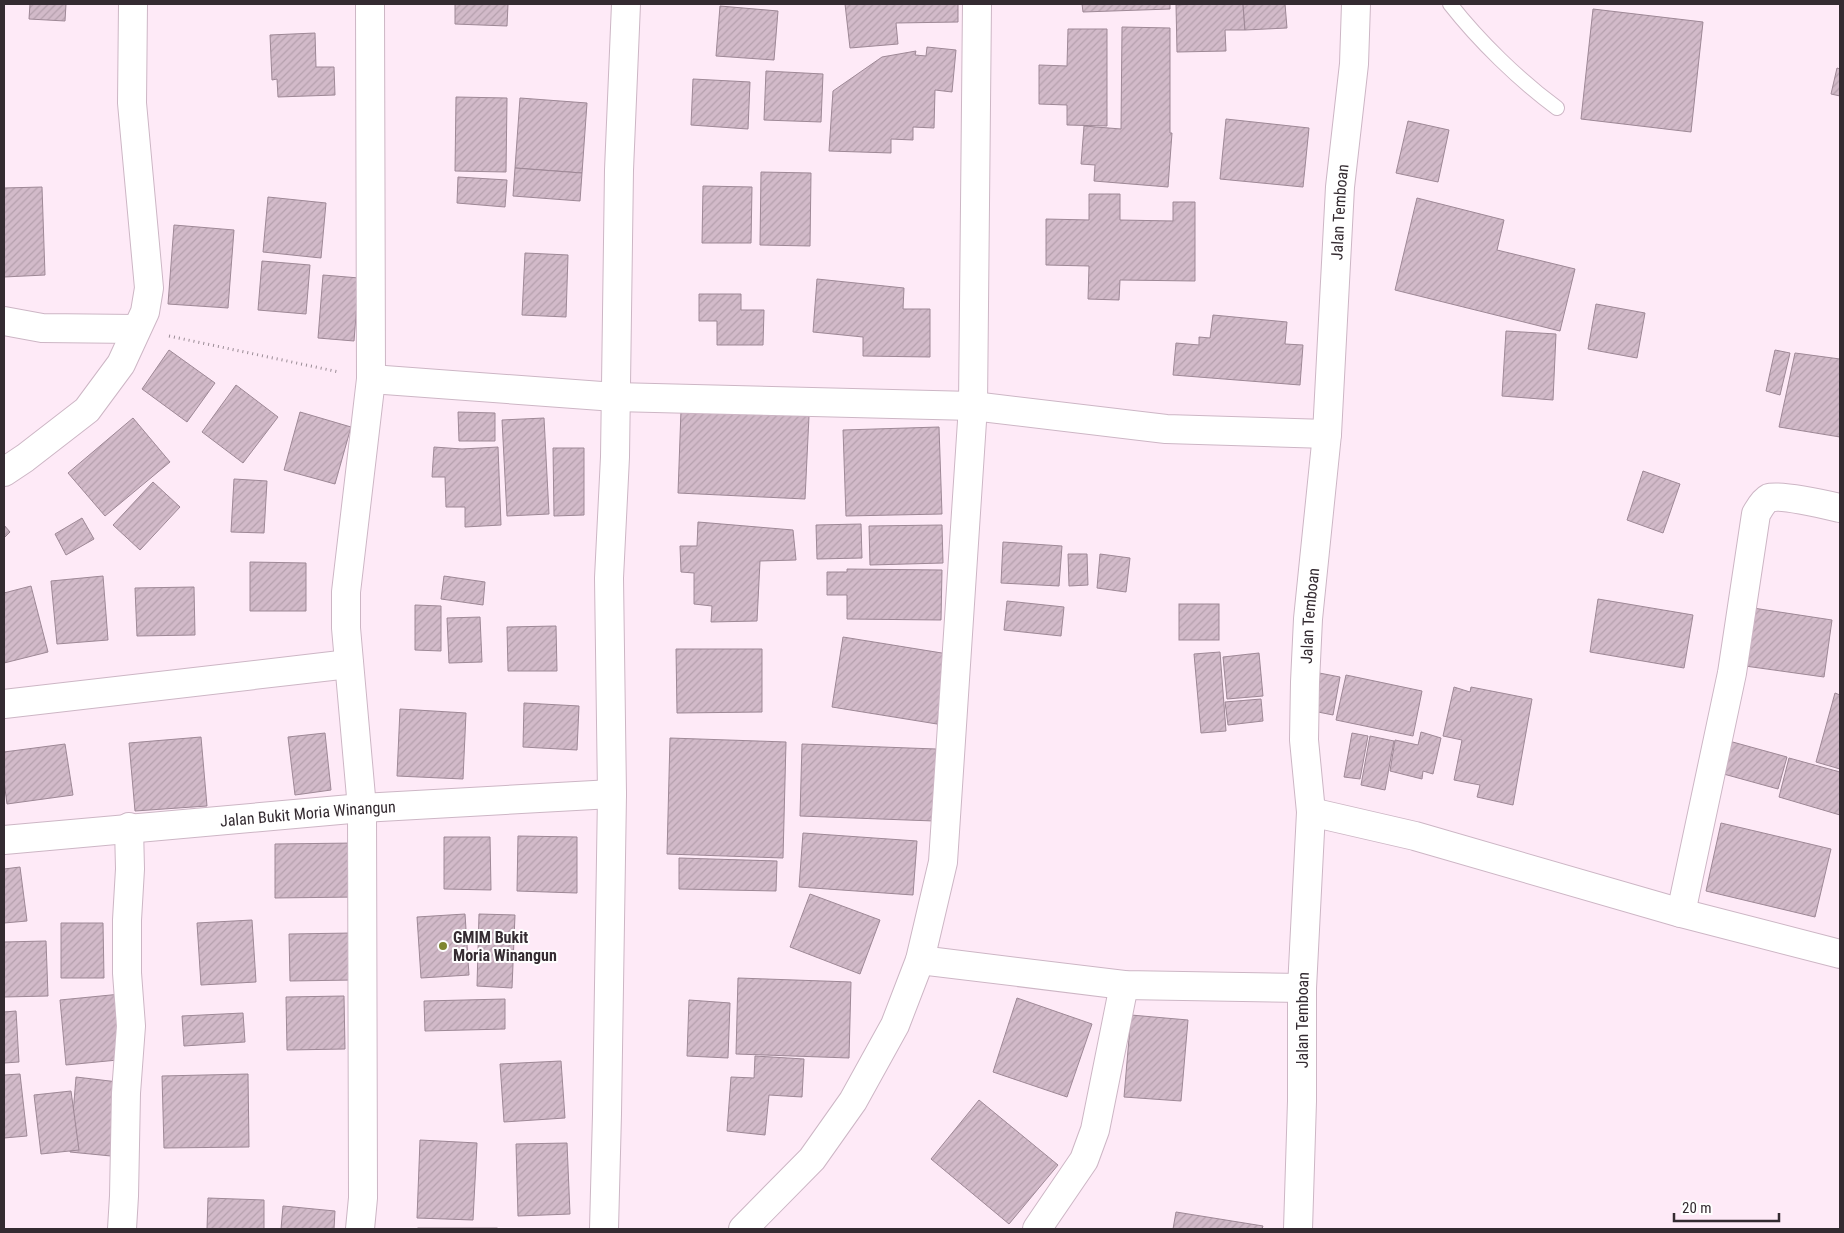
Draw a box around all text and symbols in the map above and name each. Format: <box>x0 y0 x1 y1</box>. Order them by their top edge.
street label: Jalan Temboan <box>1327 163 1352 261</box>
street label: Jalan Temboan <box>1296 567 1323 664</box>
street label: Jalan Bukit Moria Winangun <box>219 797 396 830</box>
place label: GMIM Bukit Moria Winangun <box>453 928 557 965</box>
marker: GMIM Bukit Moria Winangun <box>437 940 449 952</box>
street label: Jalan Temboan <box>1293 971 1312 1068</box>
scale bar <box>1674 1190 1779 1222</box>
text: 20 m <box>1682 1199 1712 1217</box>

